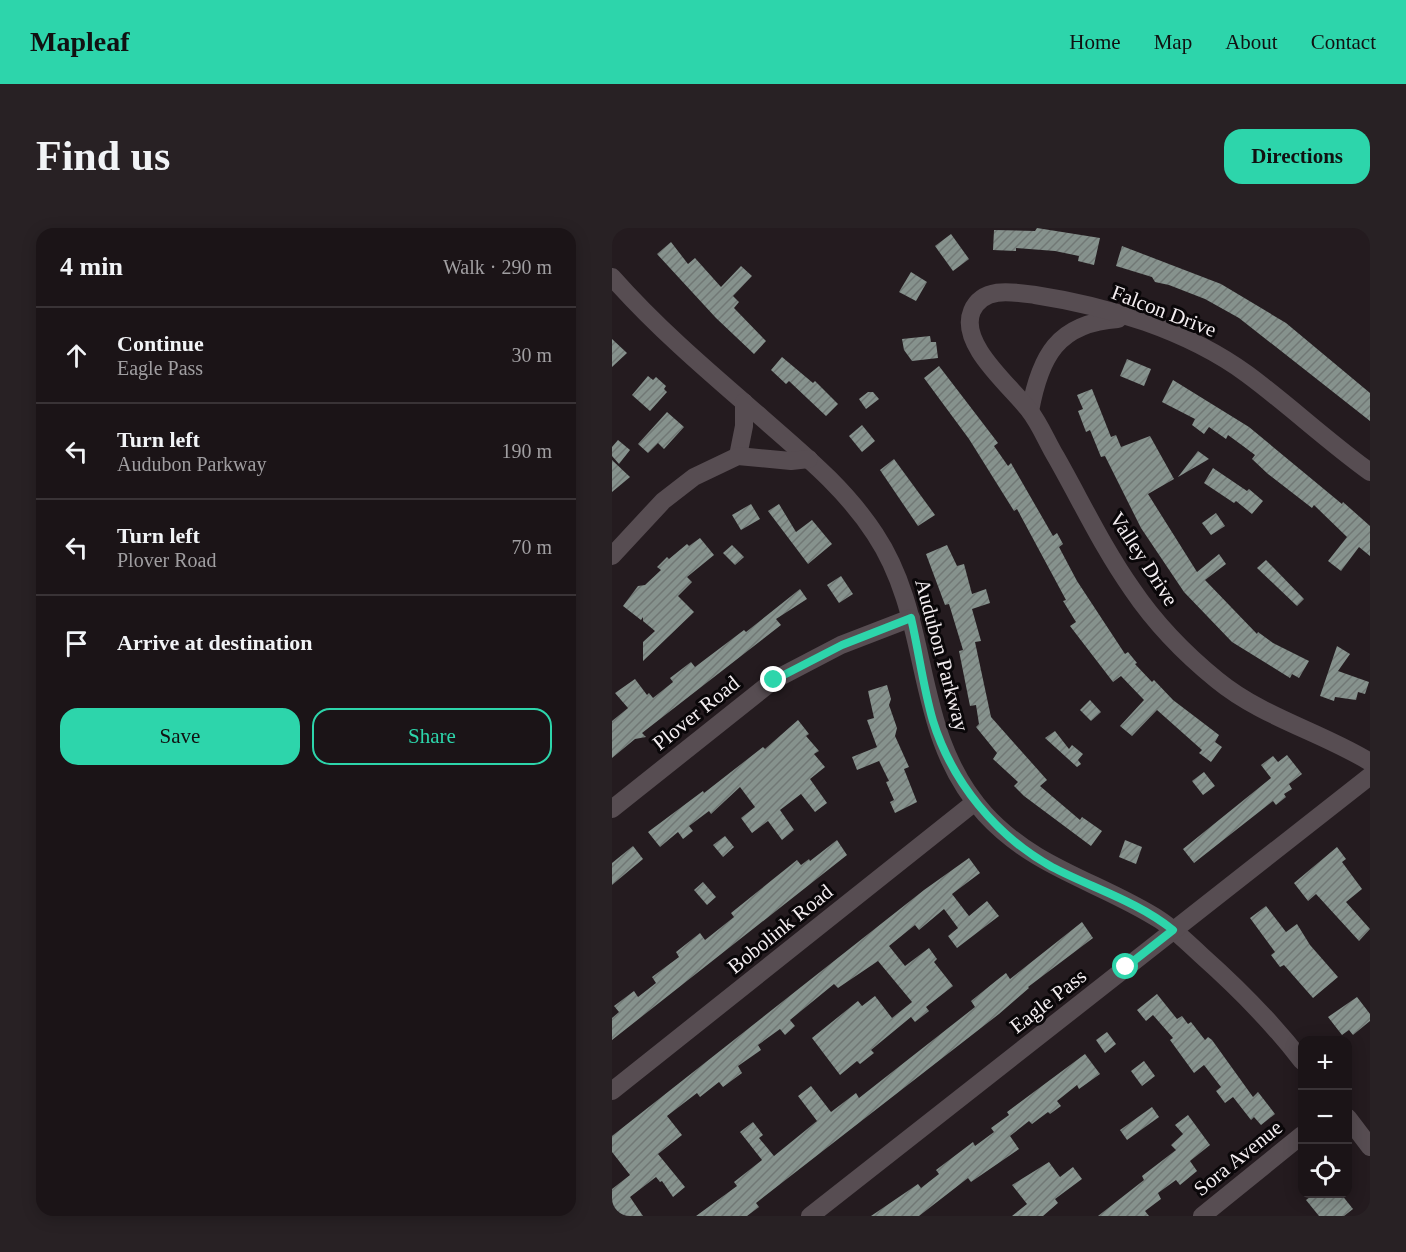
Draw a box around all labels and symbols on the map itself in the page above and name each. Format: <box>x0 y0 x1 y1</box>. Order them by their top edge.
street label: Falcon Drive <box>1108 280 1220 342</box>
street label: Valley Drive <box>1105 508 1183 610</box>
street label: Audubon Parkway <box>910 576 974 734</box>
route end <box>760 666 786 692</box>
street label: Plover Road <box>648 671 745 755</box>
street label: Bobolink Road <box>723 879 838 979</box>
route start <box>1112 953 1138 979</box>
street label: Eagle Pass <box>1005 964 1091 1038</box>
street label: Sora Avenue <box>1189 1115 1287 1201</box>

